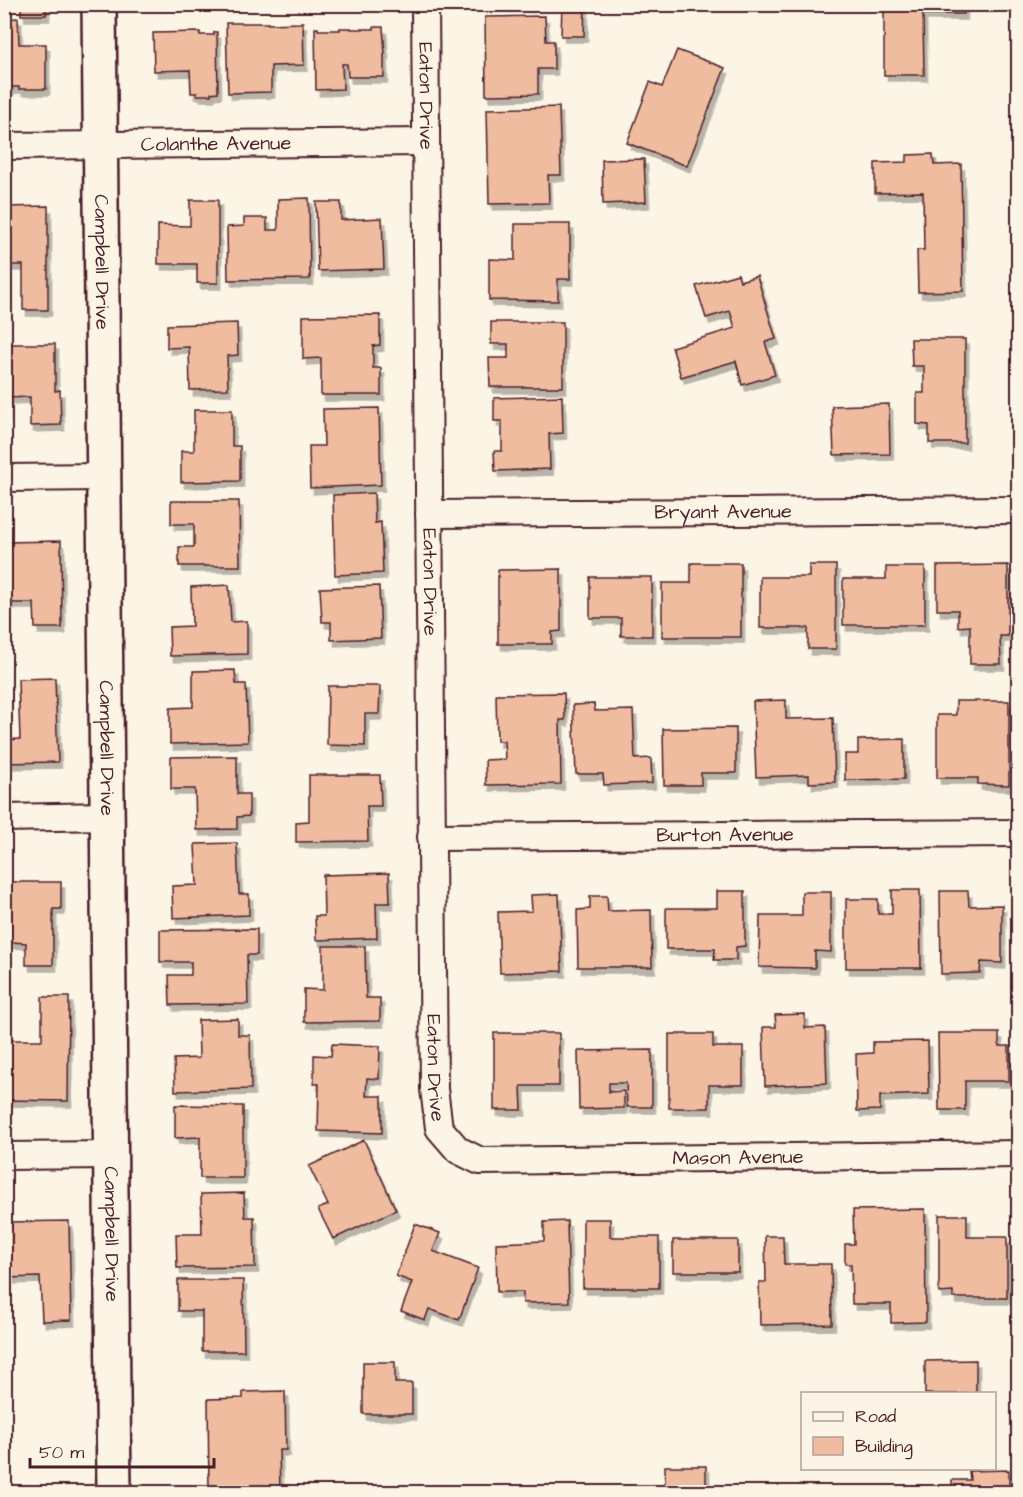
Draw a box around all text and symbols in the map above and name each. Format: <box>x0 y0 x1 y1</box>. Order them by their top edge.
street label: Eaton Drive <box>411 42 440 150</box>
street label: Colanthe Avenue <box>141 129 292 159</box>
street label: Campbell Drive <box>87 194 116 330</box>
street label: Bryant Avenue <box>654 498 792 527</box>
street label: Eaton Drive <box>415 528 444 636</box>
street label: Campbell Drive <box>92 680 121 816</box>
street label: Burton Avenue <box>656 821 794 849</box>
street label: Eaton Drive <box>419 1014 452 1123</box>
street label: Mason Avenue <box>672 1143 804 1172</box>
street label: Campbell Drive <box>97 1166 126 1302</box>
legend <box>801 1392 996 1470</box>
text: Road <box>855 1404 896 1429</box>
scale bar <box>30 1431 214 1469</box>
text: Building <box>855 1434 913 1460</box>
text: 50 m <box>39 1440 84 1465</box>

